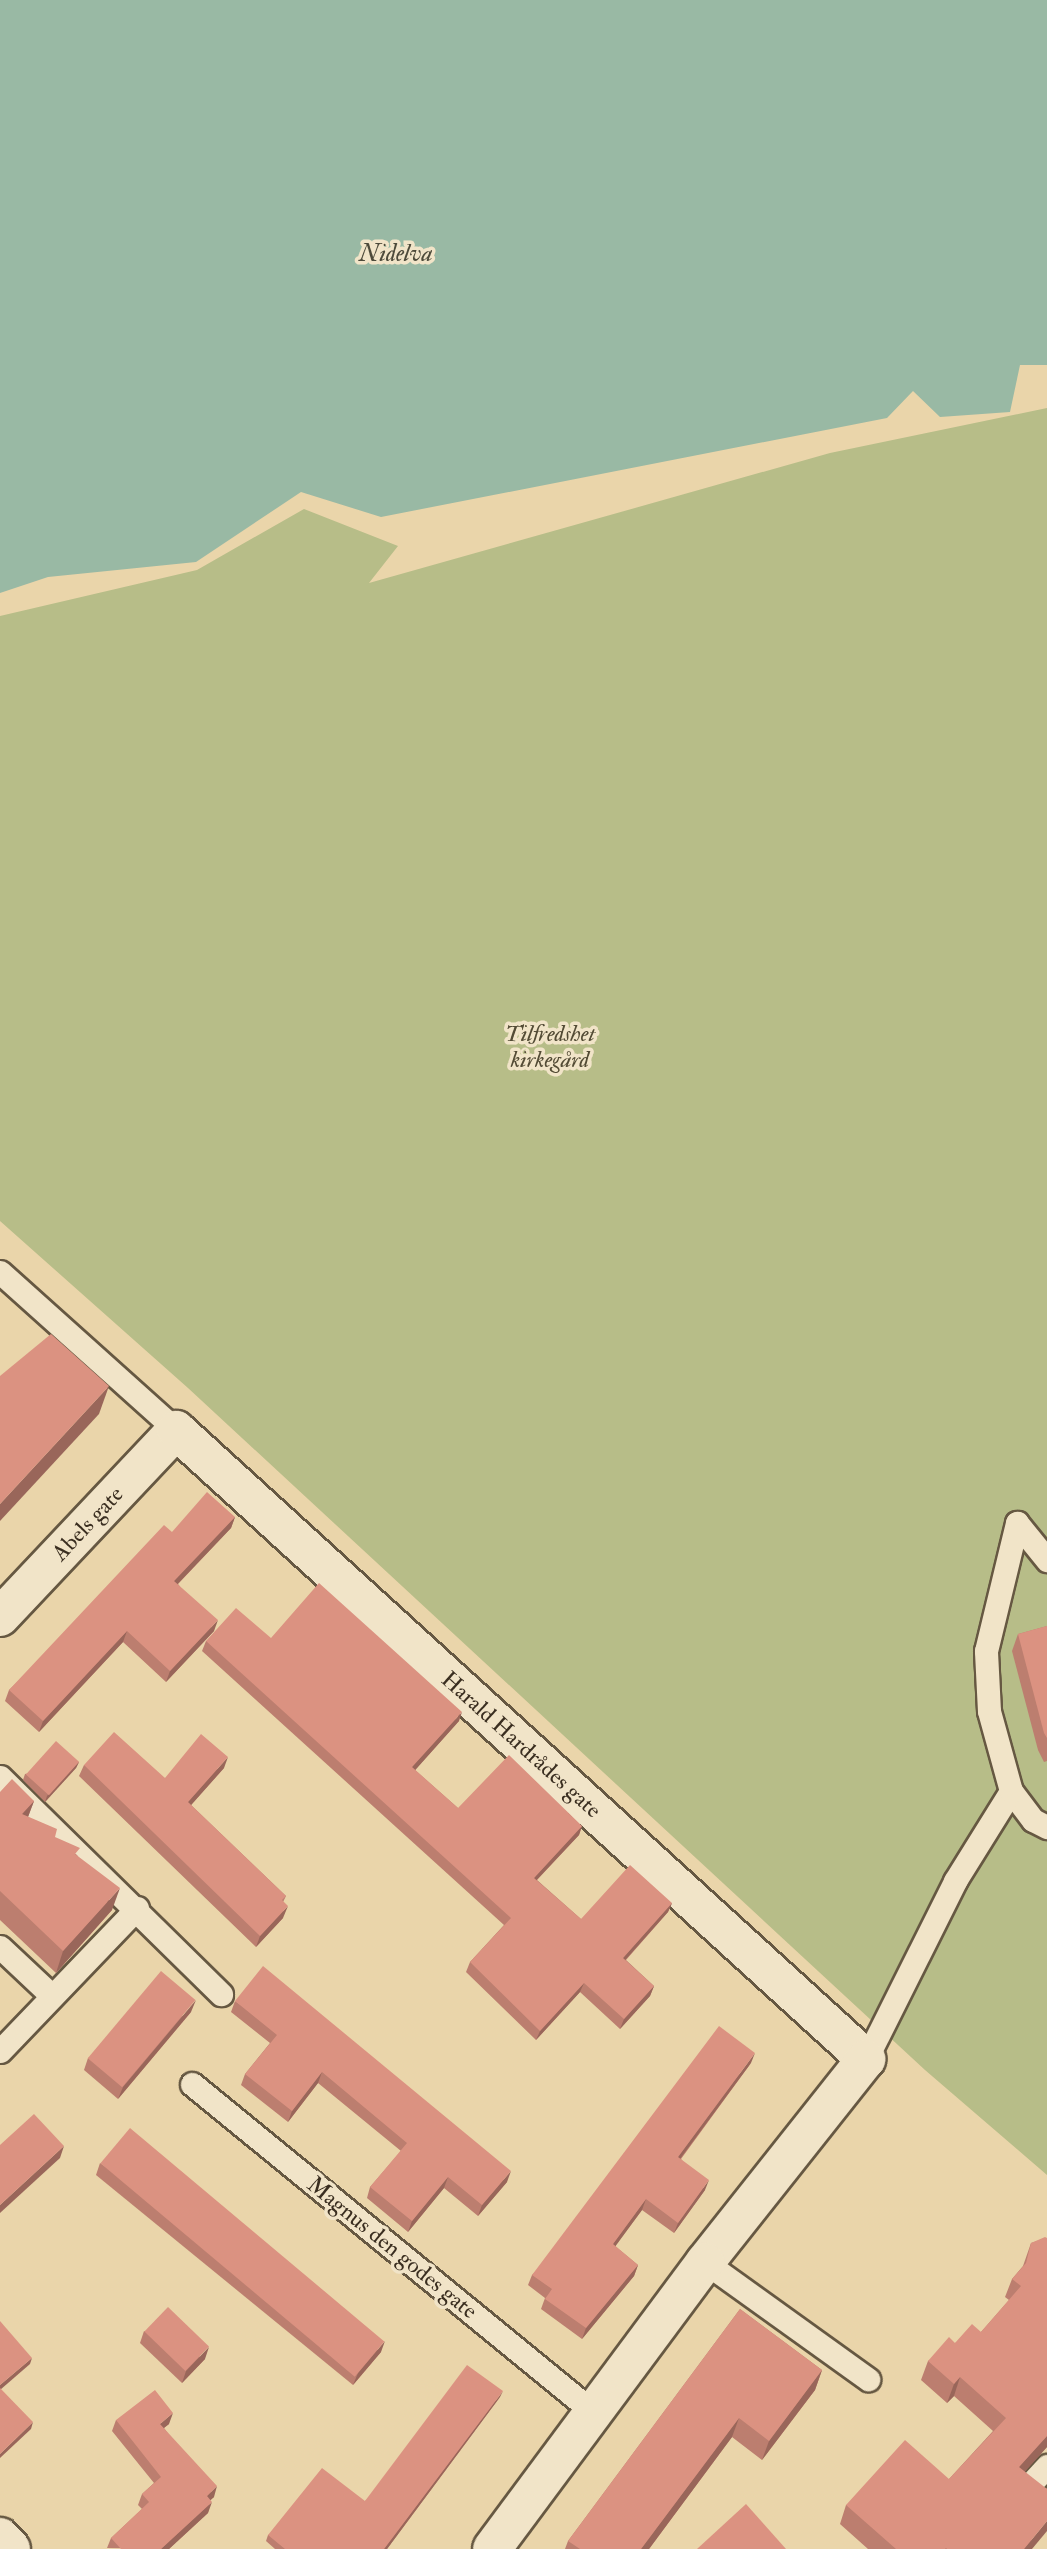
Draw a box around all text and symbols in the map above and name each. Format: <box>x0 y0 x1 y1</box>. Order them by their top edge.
water label: Nidelva <box>359 240 433 268</box>
park label: Tilfredshet kirkegård <box>505 1020 595 1074</box>
street label: Abels gate <box>47 1481 129 1567</box>
street label: Harald Hardrådes gate <box>435 1666 607 1824</box>
street label: Magnus den godes gate <box>301 2171 483 2325</box>

